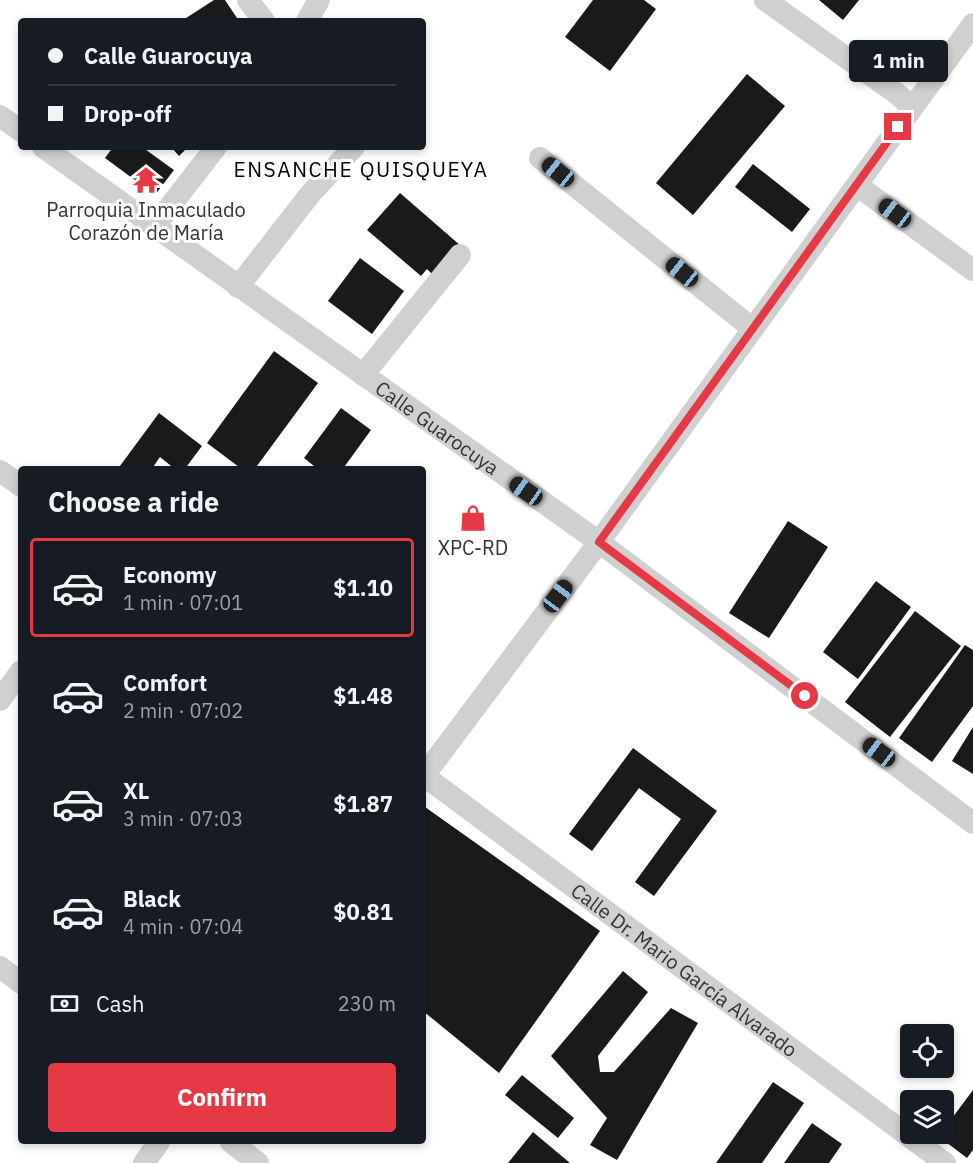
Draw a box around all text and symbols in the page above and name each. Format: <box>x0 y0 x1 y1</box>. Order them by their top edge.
callout: 1 min <box>848 40 948 82</box>
text: Calle Guarocuya <box>84 41 253 70</box>
text: 1 min <box>872 47 925 74</box>
text: Drop-off <box>84 99 171 128</box>
route end <box>884 113 911 140</box>
car <box>538 154 578 190</box>
district label: ENSANCHE QUISQUEYA <box>233 155 489 183</box>
temple icon: Parroquia Inmaculado Corazón de María <box>131 165 161 195</box>
car <box>875 195 915 231</box>
place label: Parroquia Inmaculado Corazón de María <box>46 196 246 246</box>
car <box>662 254 702 290</box>
street label: Calle Guarocuya <box>370 374 505 481</box>
car <box>506 473 546 509</box>
text: Choose a ride <box>48 484 219 519</box>
shop icon: XPC-RD <box>458 503 488 533</box>
place label: XPC-RD <box>438 534 508 561</box>
text: Economy <box>123 560 217 589</box>
icon: car <box>51 561 105 615</box>
text: $1.10 <box>333 573 393 602</box>
car <box>540 576 576 616</box>
text: 1 min · 07:01 <box>123 589 243 616</box>
text: Comfort <box>123 668 207 697</box>
icon: car <box>51 669 105 723</box>
text: $1.48 <box>333 681 393 710</box>
route start <box>791 682 818 709</box>
text: 2 min · 07:02 <box>123 697 243 724</box>
car <box>859 734 899 770</box>
text: XL <box>123 776 149 805</box>
icon: car <box>51 777 105 831</box>
text: $1.87 <box>333 789 393 818</box>
text: 3 min · 07:03 <box>123 805 243 832</box>
street label: Calle Dr. Mario García Alvarado <box>566 876 803 1063</box>
text: Black <box>123 884 181 913</box>
icon: car <box>51 885 105 939</box>
text: $0.81 <box>333 897 393 926</box>
text: 4 min · 07:04 <box>123 913 243 940</box>
icon: cash <box>48 987 81 1020</box>
text: Cash <box>96 989 145 1018</box>
text: 230 m <box>338 990 396 1017</box>
map controls <box>900 1024 954 1144</box>
button: locate <box>900 1024 954 1078</box>
button: Confirm <box>48 1063 396 1132</box>
button: layers <box>900 1090 954 1144</box>

